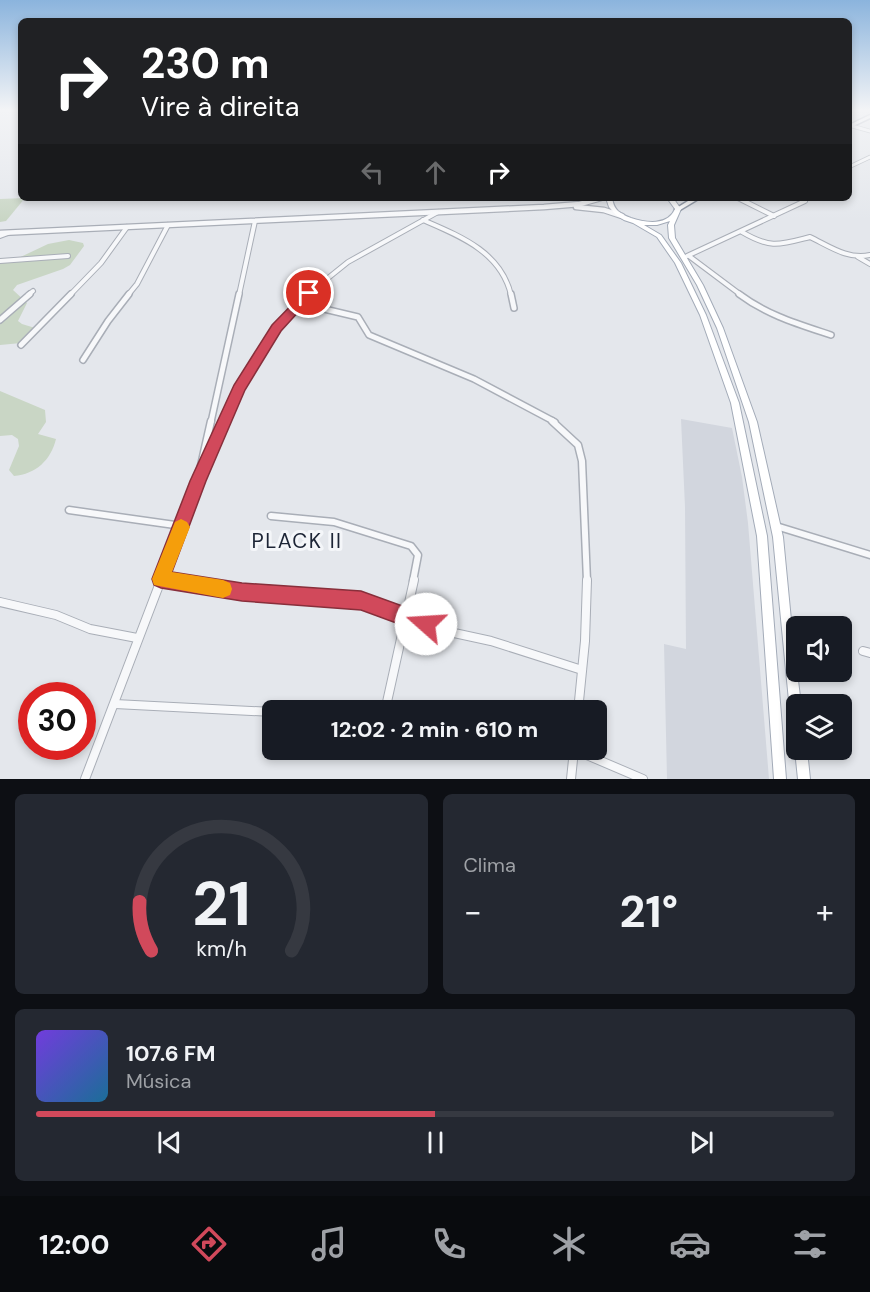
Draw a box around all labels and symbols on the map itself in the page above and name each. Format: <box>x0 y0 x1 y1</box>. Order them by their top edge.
pin <box>283 267 334 318</box>
district label: PLACK II <box>251 527 343 555</box>
position arrow <box>394 592 458 656</box>
speed limit sign: 30 <box>18 682 96 760</box>

